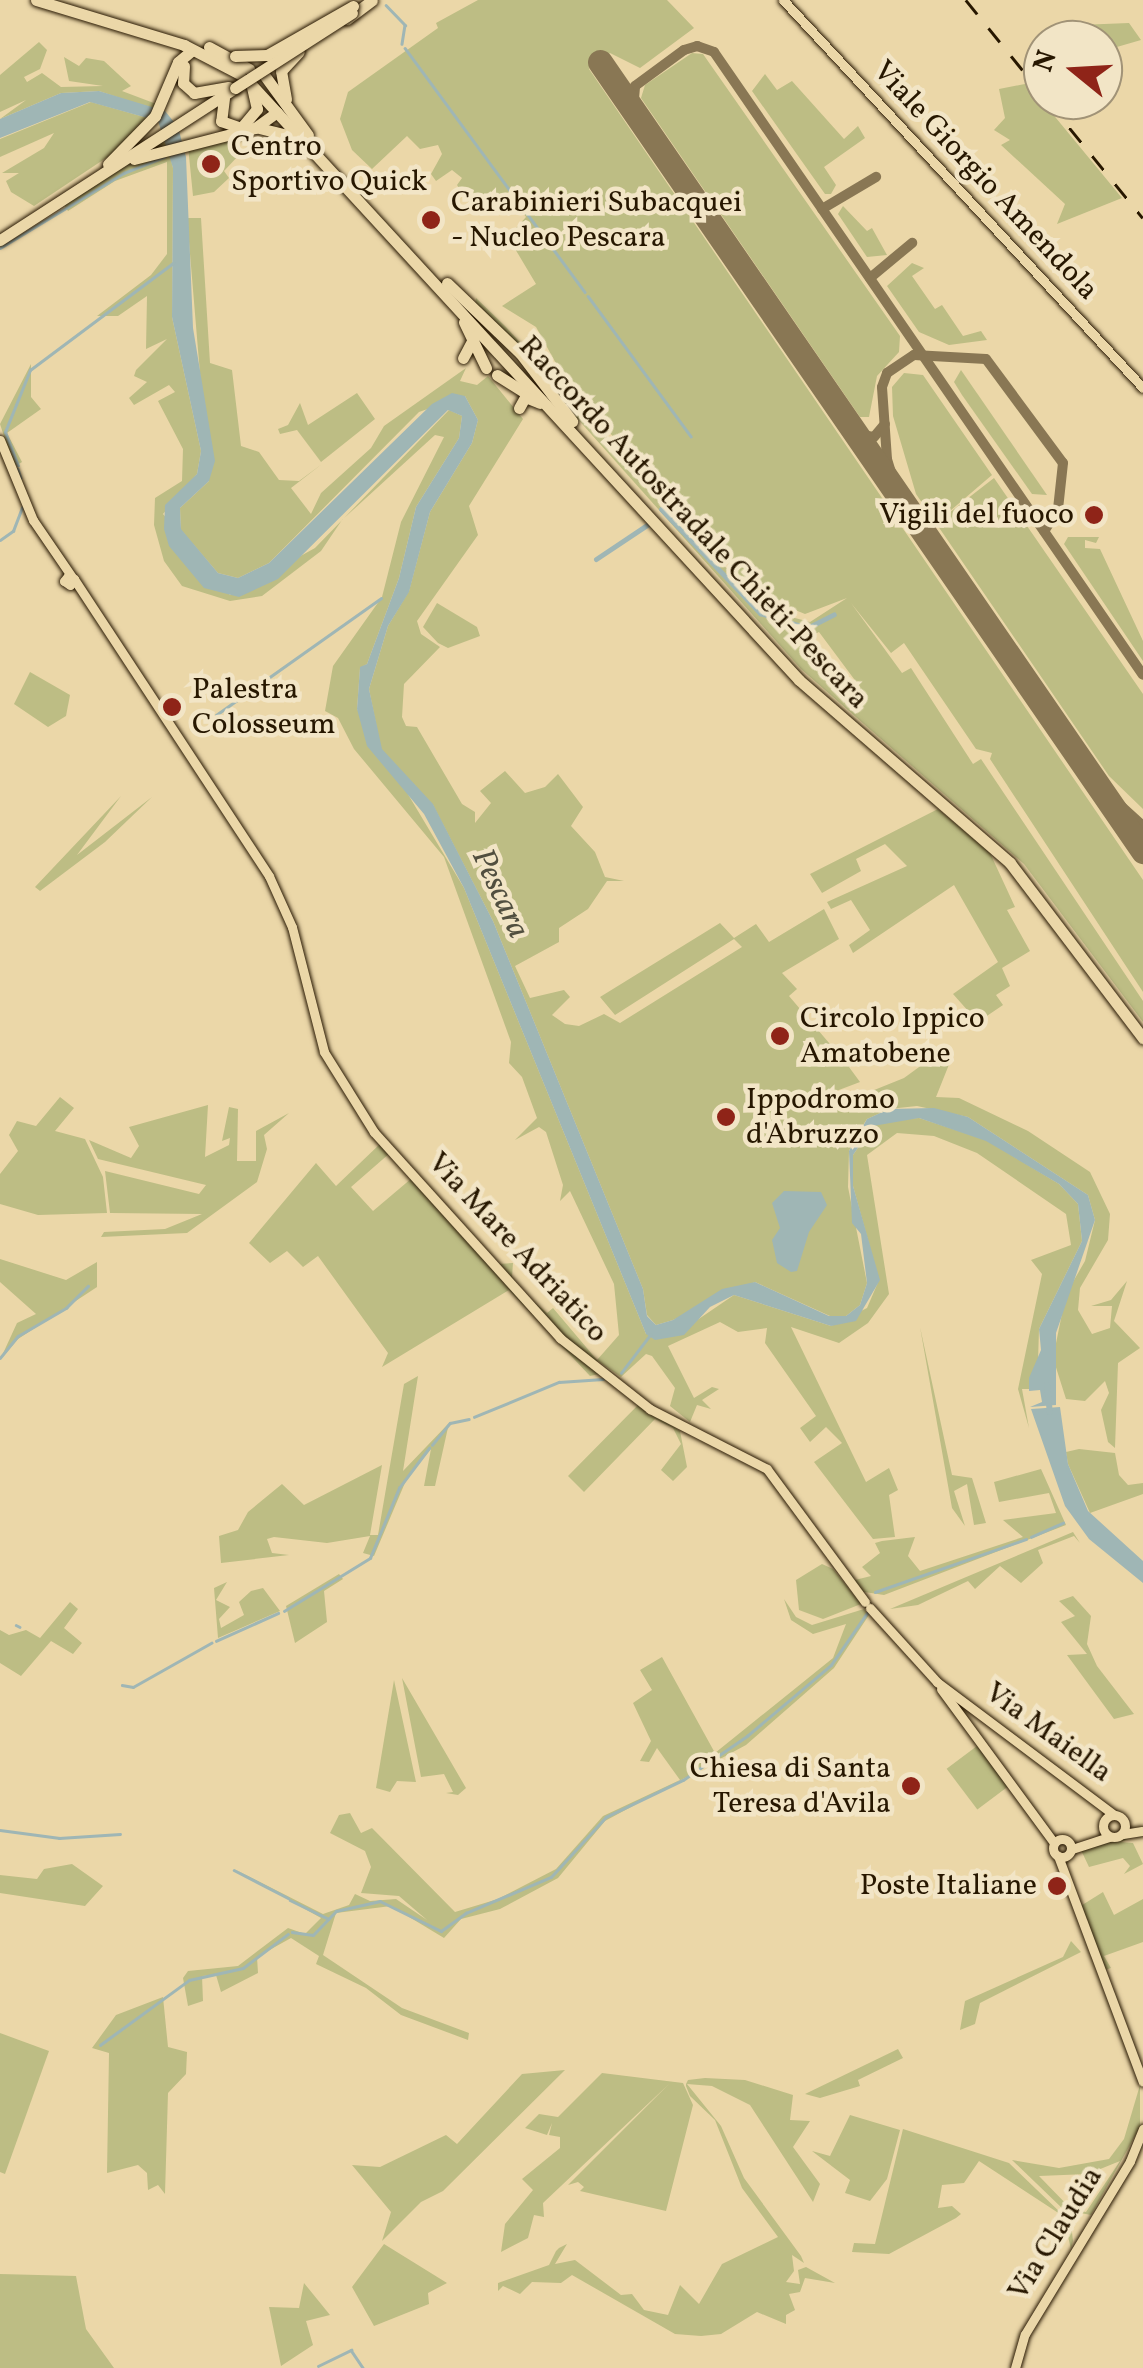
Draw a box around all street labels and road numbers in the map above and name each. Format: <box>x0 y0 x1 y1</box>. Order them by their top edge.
street label: Viale Giorgio Amendola <box>865 54 1105 308</box>
street label: Raccordo Autostradale Chieti-Pescara <box>510 329 876 717</box>
street label: Via Mare Adriatico <box>420 1145 614 1351</box>
street label: Via Maiella <box>978 1675 1118 1791</box>
street label: Via Claudia <box>1001 2161 1111 2307</box>

